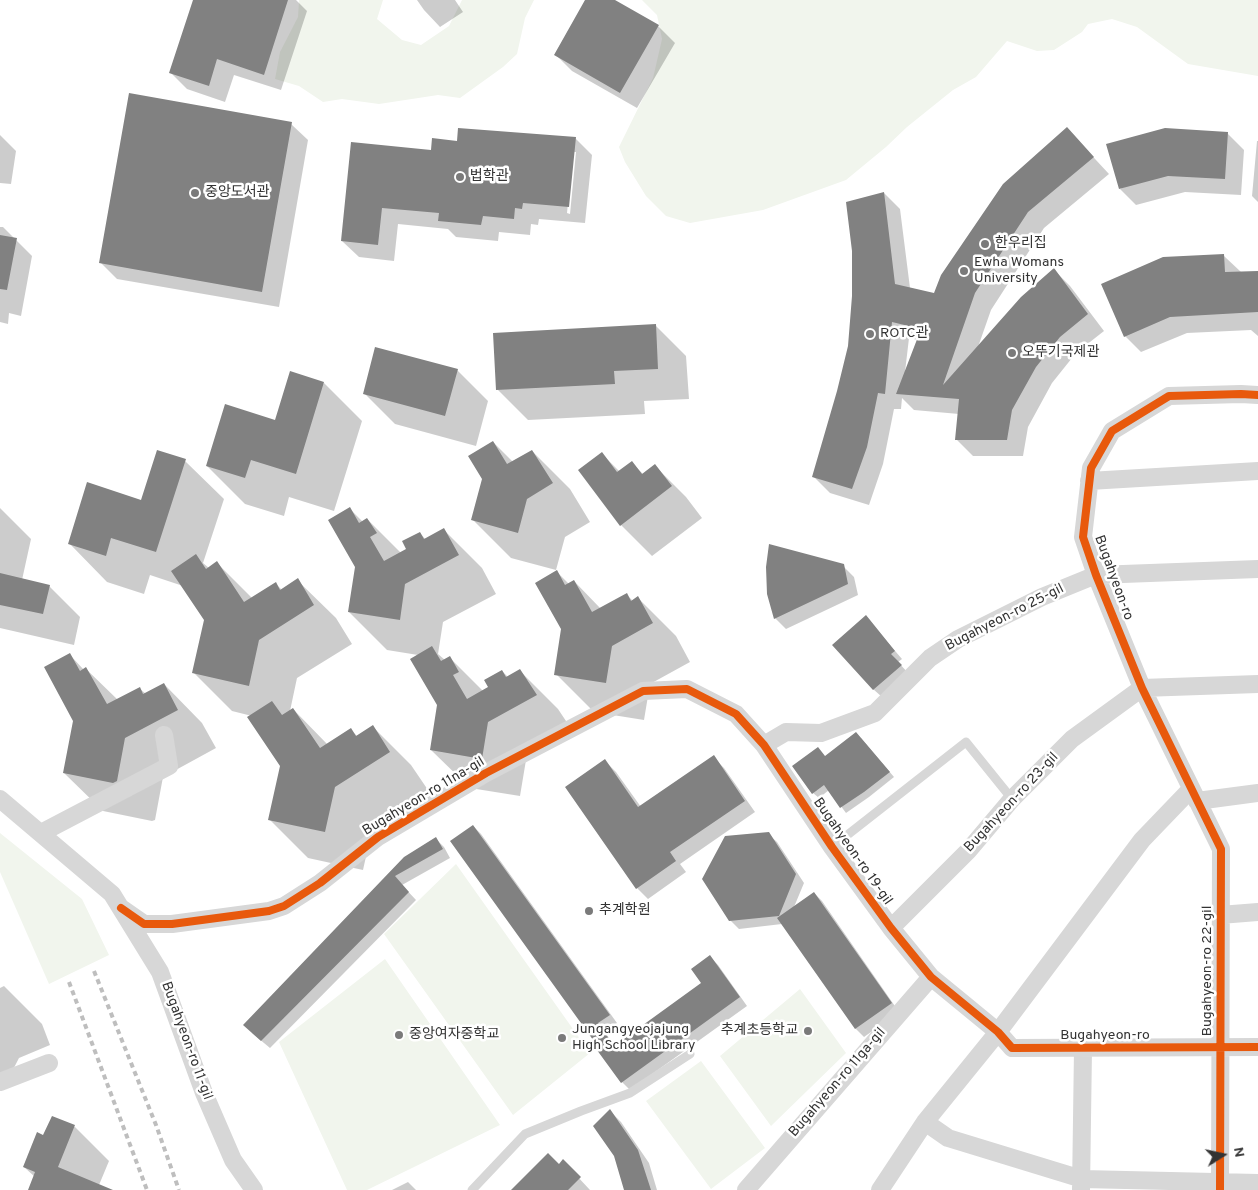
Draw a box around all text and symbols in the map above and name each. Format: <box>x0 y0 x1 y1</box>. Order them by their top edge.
place label: 법학관 <box>470 169 509 185</box>
marker: 법학관 <box>454 171 466 183</box>
place label: 중앙도서관 <box>205 185 269 201</box>
marker: 중앙도서관 <box>189 187 201 199</box>
place label: 한우리집 <box>995 236 1047 252</box>
marker: 한우리집 <box>979 238 991 250</box>
place label: Ewha Womans University <box>974 255 1064 288</box>
marker: Ewha Womans University <box>958 265 970 277</box>
place label: ROTC관 <box>880 326 928 342</box>
marker: ROTC관 <box>864 328 876 340</box>
place label: 오뚜기국제관 <box>1022 345 1099 361</box>
marker: 오뚜기국제관 <box>1006 347 1018 359</box>
street label: Bugahyeon-ro <box>1090 533 1136 623</box>
street label: Bugahyeon-ro 25-gil <box>943 581 1067 655</box>
street label: Bugahyeon-ro 23-gil <box>961 750 1063 856</box>
street label: Bugahyeon-ro 11na-gil <box>360 754 488 840</box>
street label: Bugahyeon-ro 19-gil <box>809 795 895 909</box>
place label: 추계학원 <box>599 903 651 919</box>
marker: 추계학원 <box>583 905 595 917</box>
street label: Bugahyeon-ro 22-gil <box>1200 906 1216 1036</box>
street label: Bugahyeon-ro 11-gil <box>157 980 215 1102</box>
place label: Jungangyeojajung High School Library <box>572 1022 695 1054</box>
place label: 추계초등학교 <box>721 1023 798 1039</box>
street label: Bugahyeon-ro 11ga-gil <box>786 1025 890 1141</box>
marker: 추계초등학교 <box>802 1025 814 1037</box>
place label: 중앙여자중학교 <box>409 1027 499 1043</box>
street label: Bugahyeon-ro <box>1060 1028 1150 1044</box>
marker: 중앙여자중학교 <box>393 1029 405 1041</box>
marker: Jungangyeojajung High School Library <box>556 1032 568 1044</box>
north arrow <box>1198 1130 1248 1180</box>
text: N <box>1229 1146 1248 1159</box>

